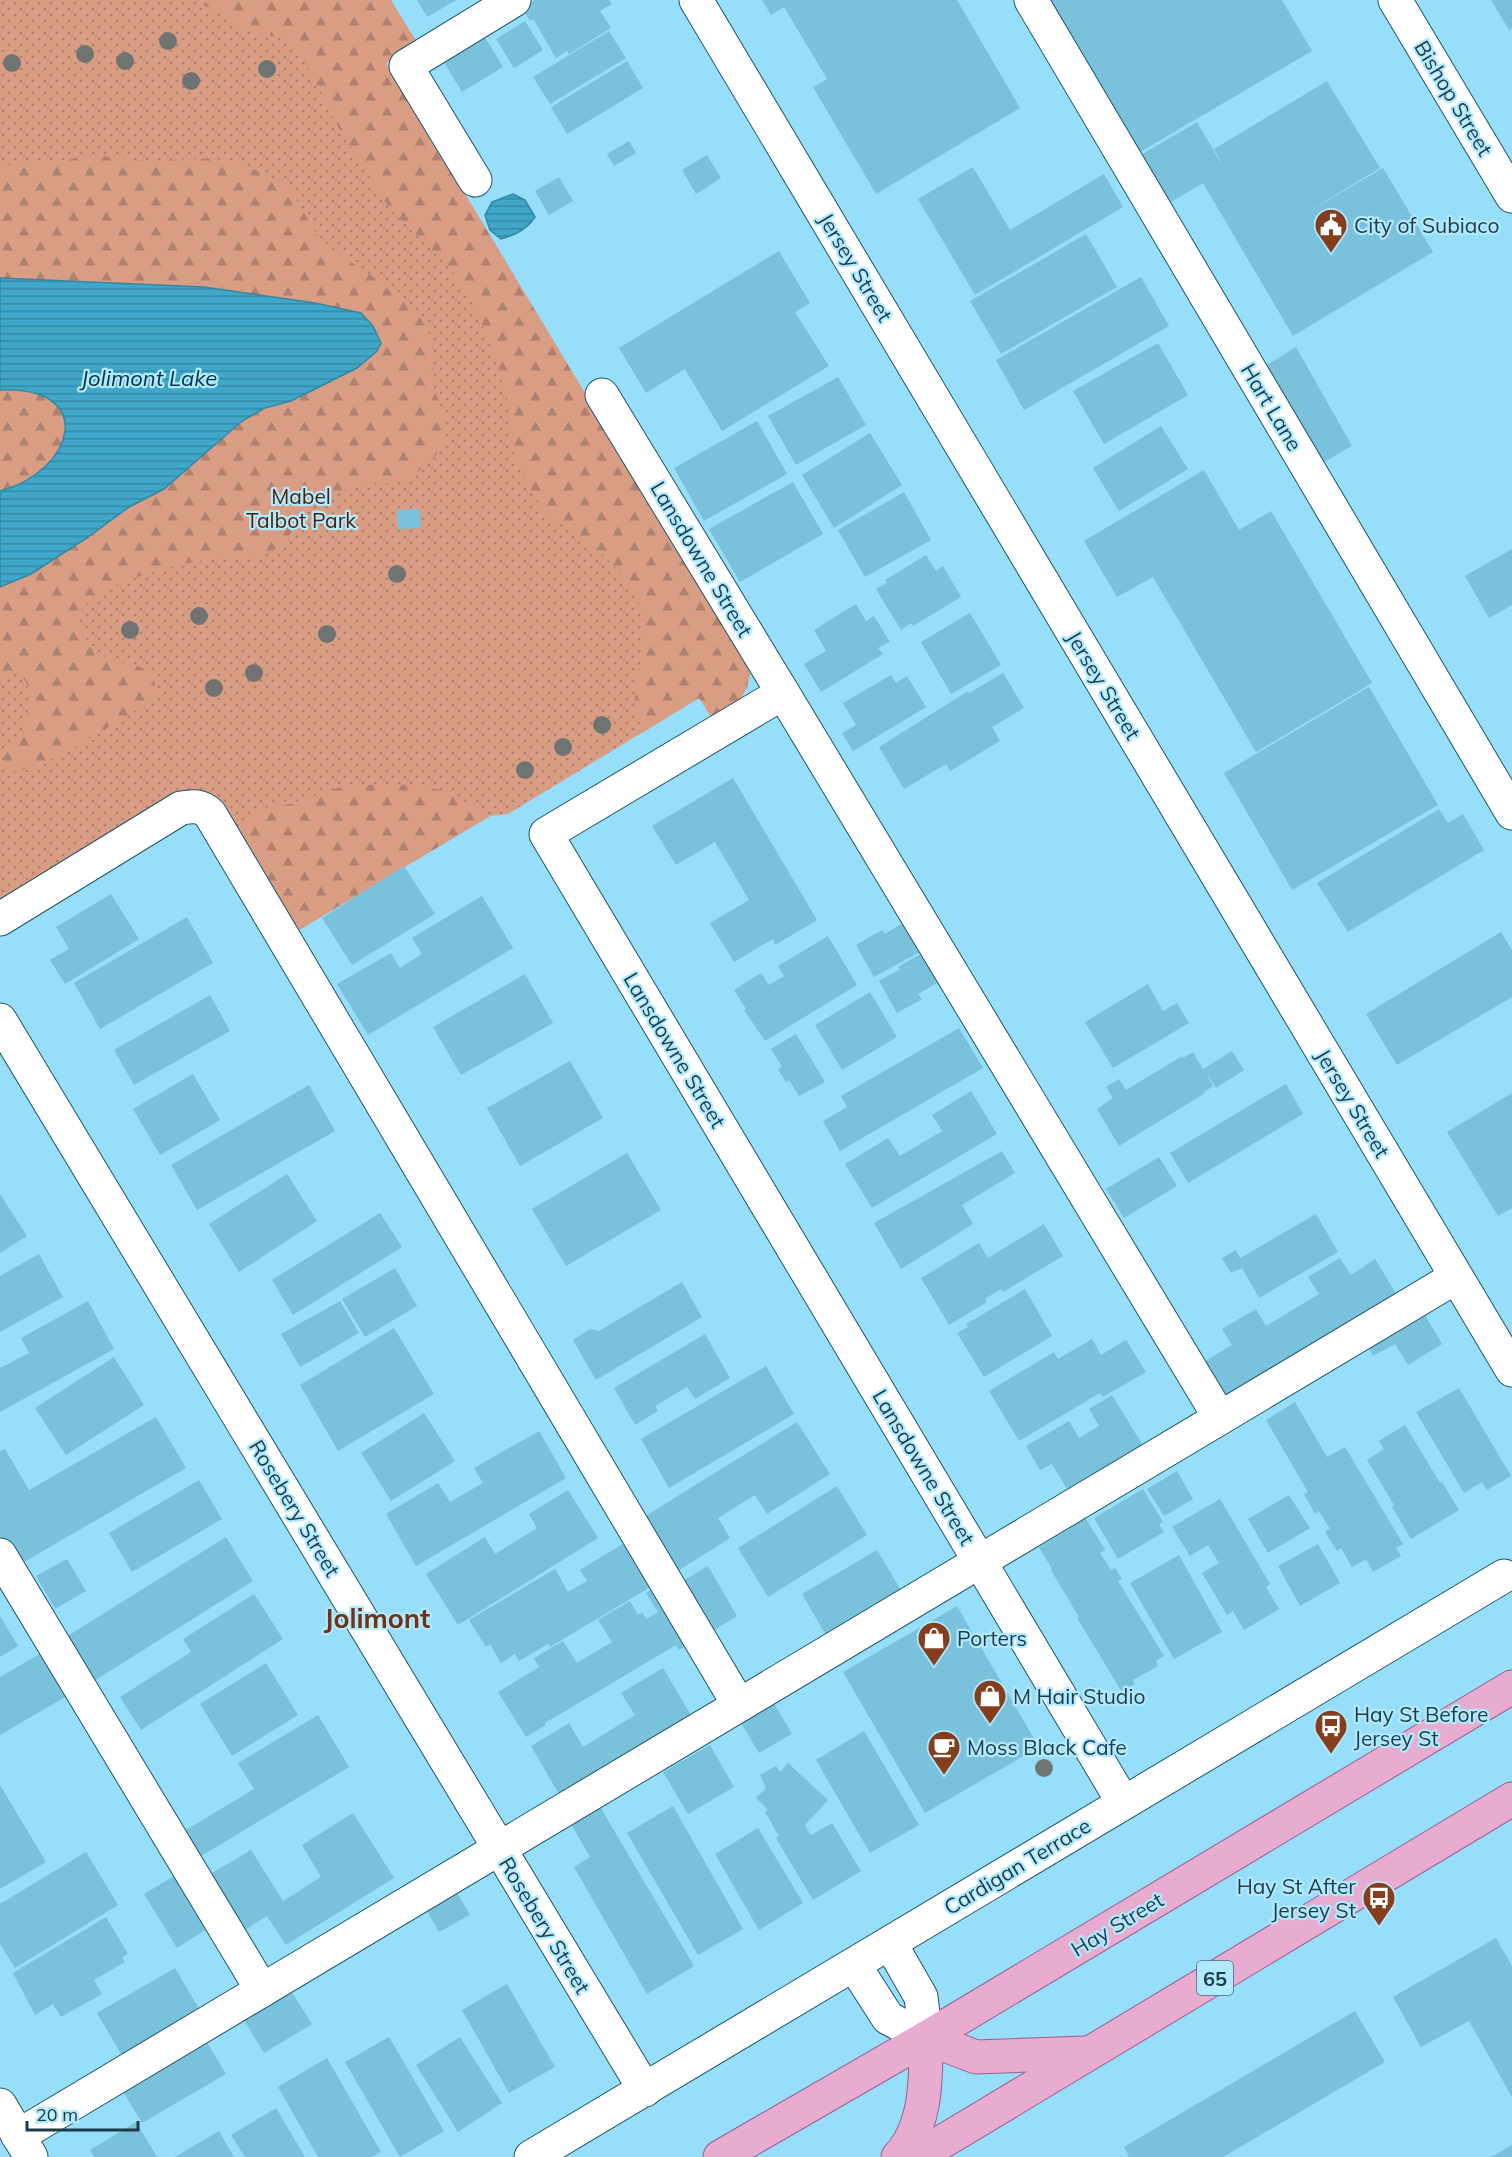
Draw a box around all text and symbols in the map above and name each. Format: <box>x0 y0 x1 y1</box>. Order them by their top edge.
street label: Bishop Street <box>1409 36 1499 160</box>
public building icon: City of Subiaco <box>1313 207 1349 254</box>
street label: Jersey Street <box>813 208 899 326</box>
place label: City of Subiaco <box>1354 212 1500 238</box>
street label: Hart Lane <box>1236 359 1308 455</box>
water label: Jolimont Lake <box>79 364 217 392</box>
street label: Lansdowne Street <box>645 477 759 641</box>
park label: Mabel Talbot Park <box>246 483 356 533</box>
street label: Jersey Street <box>1061 626 1147 744</box>
street label: Lansdowne Street <box>618 968 732 1132</box>
street label: Jersey Street <box>1310 1044 1396 1162</box>
street label: Lansdowne Street <box>867 1385 981 1549</box>
street label: Rosebery Street <box>244 1435 346 1581</box>
district label: Jolimont <box>324 1601 430 1635</box>
shop icon: Porters <box>916 1620 952 1667</box>
place label: Porters <box>957 1625 1027 1651</box>
shop icon: M Hair Studio <box>972 1678 1008 1725</box>
place label: M Hair Studio <box>1013 1683 1145 1709</box>
place label: Hay St Before Jersey St <box>1354 1701 1489 1751</box>
bus stop icon: Hay St Before Jersey St <box>1313 1708 1349 1755</box>
cafe icon: Moss Black Cafe <box>926 1729 962 1776</box>
place label: Moss Black Cafe <box>967 1734 1127 1760</box>
street label: Cardigan Terrace <box>939 1812 1095 1920</box>
street label: Rosebery Street <box>494 1852 596 1998</box>
place label: Hay St After Jersey St <box>1237 1873 1356 1923</box>
bus stop icon: Hay St After Jersey St <box>1361 1880 1397 1927</box>
street label: Hay Street <box>1066 1886 1168 1962</box>
road number: 65 <box>1197 1961 1233 1995</box>
scale bar <box>27 2094 138 2132</box>
text: 20 m <box>36 2103 78 2126</box>

